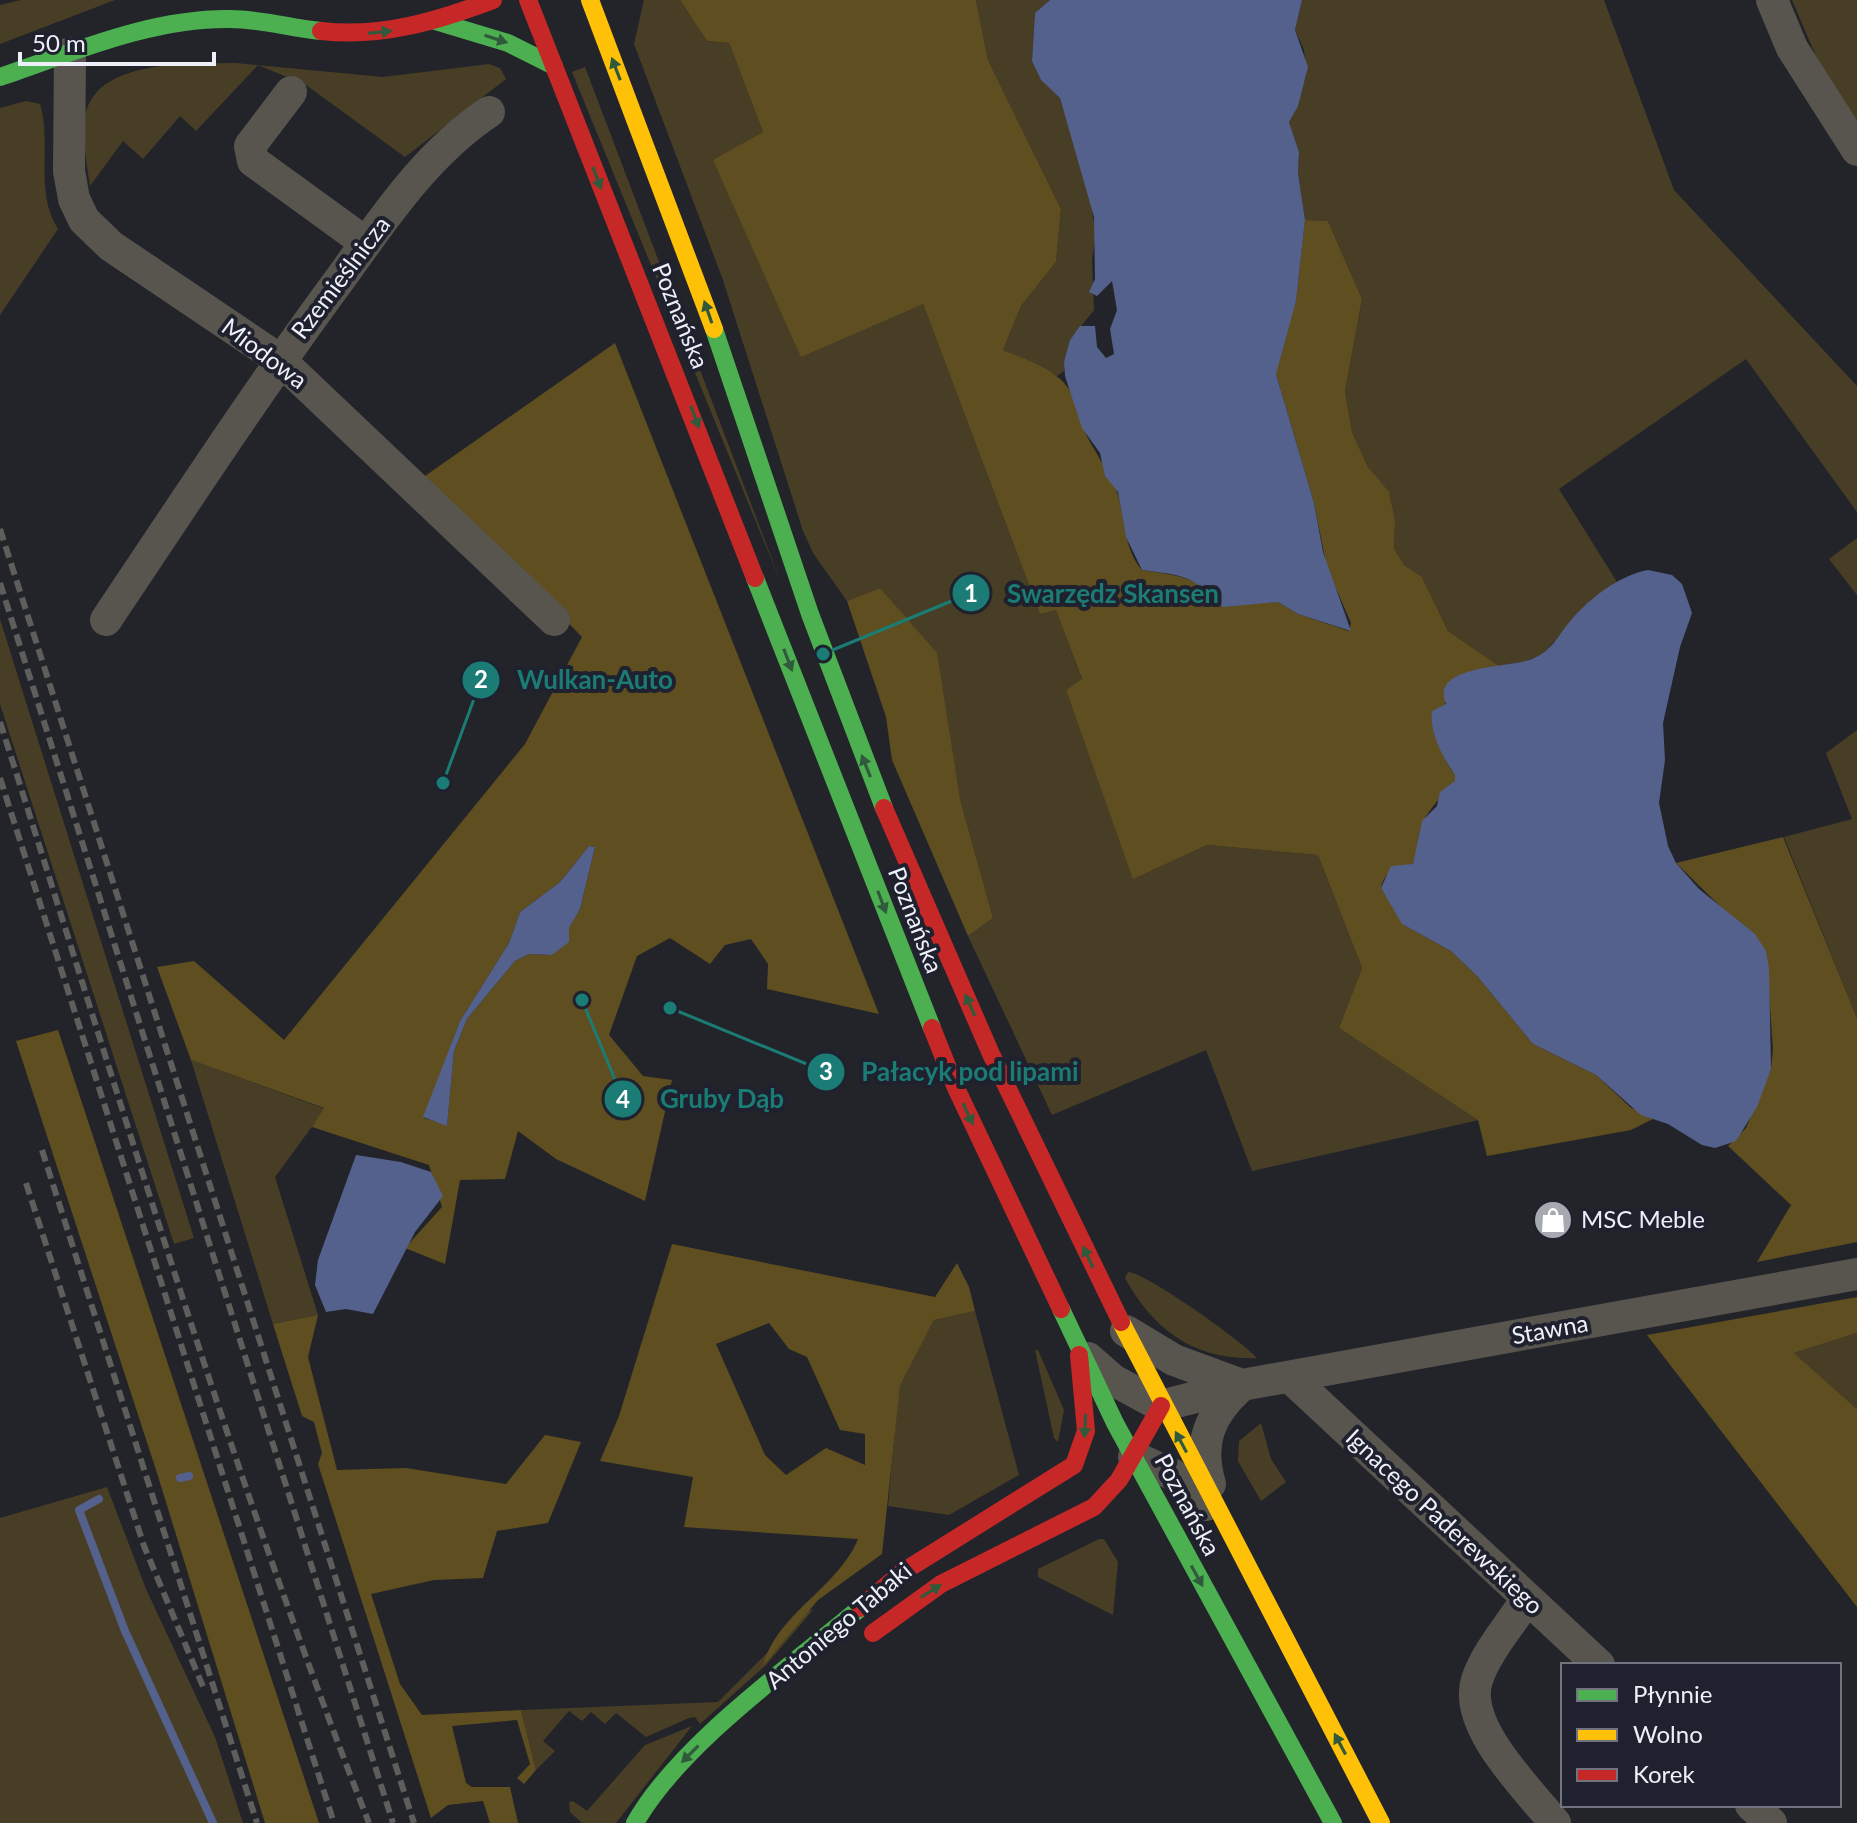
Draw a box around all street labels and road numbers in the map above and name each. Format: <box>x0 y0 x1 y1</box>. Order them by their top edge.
street label: Rzemieślnicza <box>284 210 395 344</box>
street label: Poznańska <box>647 258 716 372</box>
street label: Miodowa <box>217 311 313 394</box>
street label: Poznańska <box>883 862 950 977</box>
street label: Stawna <box>1509 1308 1590 1349</box>
street label: Ignacego Paderewskiego <box>1341 1422 1549 1620</box>
street label: Poznańska <box>1149 1448 1227 1560</box>
street label: Antoniego Tabaki <box>759 1555 917 1694</box>

